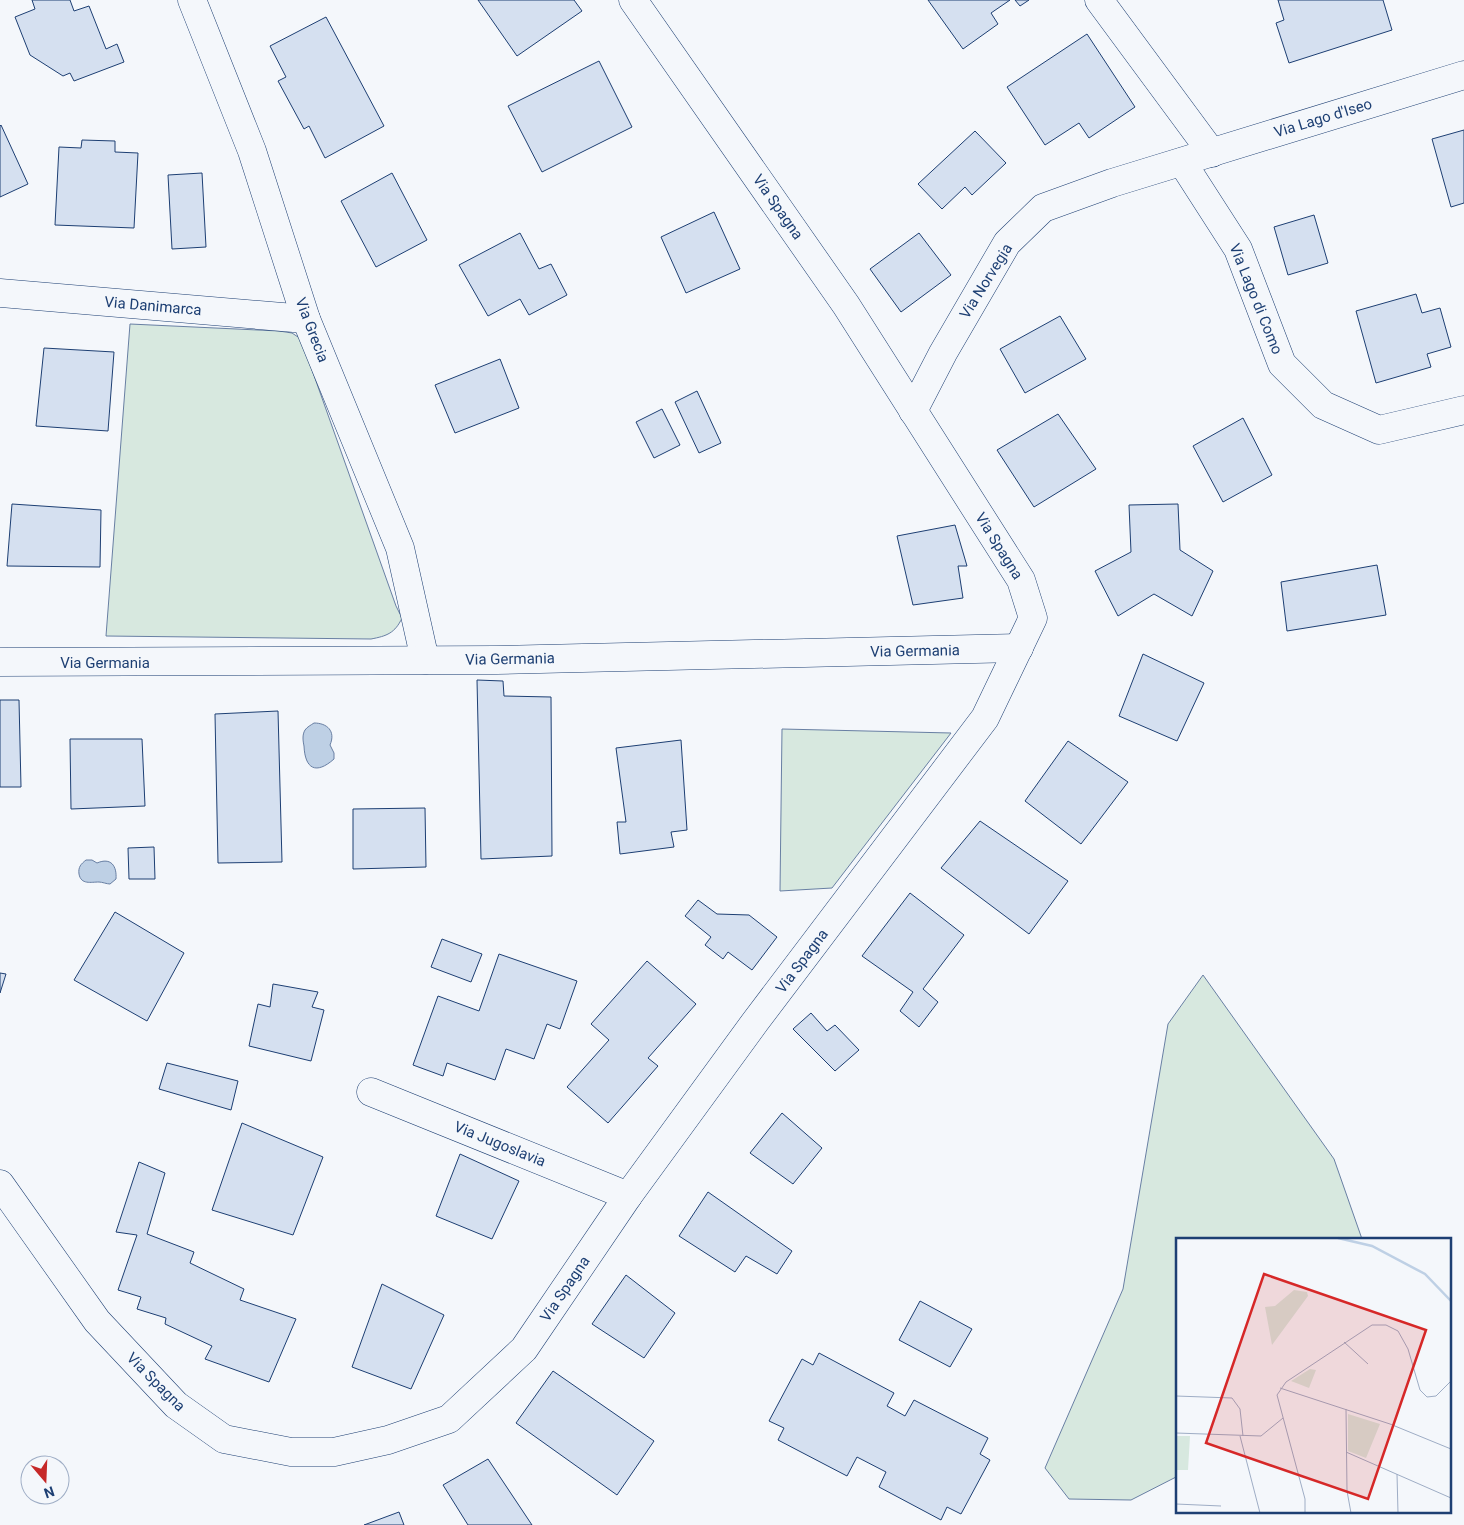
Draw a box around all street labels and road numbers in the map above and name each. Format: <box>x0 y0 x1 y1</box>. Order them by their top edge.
street label: Via Lago d'Iseo <box>1272 95 1374 141</box>
street label: Via Spagna <box>749 171 807 243</box>
street label: Via Norvegia <box>956 240 1016 322</box>
street label: Via Lago di Como <box>1226 241 1286 357</box>
street label: Via Danimarca <box>104 293 202 319</box>
street label: Via Grecia <box>291 295 333 365</box>
street label: Via Spagna <box>971 509 1027 583</box>
street label: Via Germania <box>870 641 960 661</box>
street label: Via Germania <box>465 649 555 669</box>
street label: Via Germania <box>60 654 150 672</box>
street label: Via Spagna <box>772 925 832 997</box>
street label: Via Jugoslavia <box>452 1117 548 1171</box>
street label: Via Spagna <box>536 1253 594 1325</box>
street label: Via Spagna <box>123 1349 189 1415</box>

